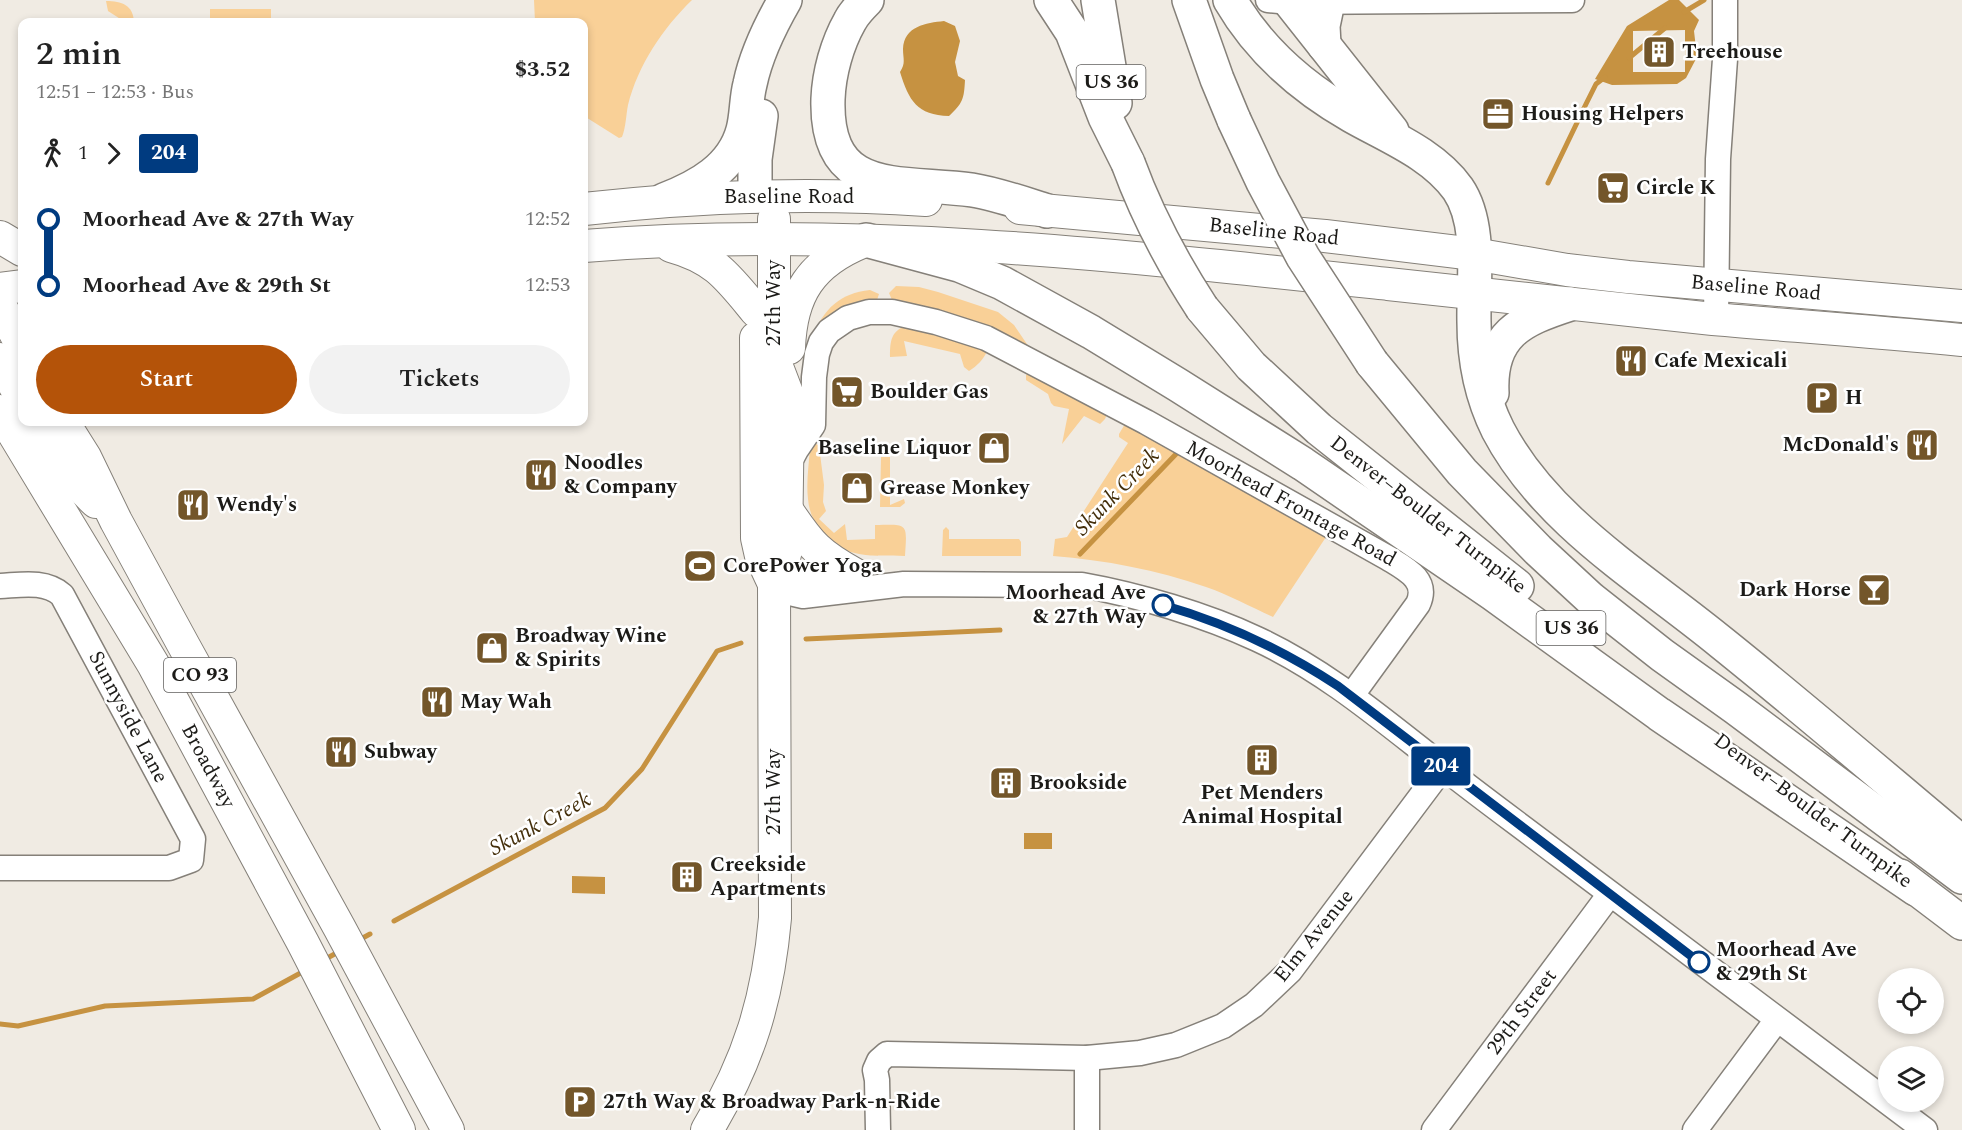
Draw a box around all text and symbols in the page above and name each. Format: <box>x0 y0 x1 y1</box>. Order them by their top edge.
text: 2 min <box>36 29 122 79</box>
building icon: Treehouse <box>1641 34 1677 70</box>
place label: Treehouse <box>1682 36 1783 68</box>
text: $3.52 <box>515 53 570 86</box>
road number: US 36 <box>1076 65 1146 99</box>
text: 12:51 – 12:53 · Bus <box>36 77 194 107</box>
office icon: Housing Helpers <box>1480 96 1516 132</box>
place label: Housing Helpers <box>1521 98 1684 130</box>
icon: walk <box>36 137 69 170</box>
icon: forward <box>97 137 130 170</box>
text: 204 <box>151 137 186 169</box>
text: 1 <box>78 138 88 168</box>
supermarket icon: Circle K <box>1595 170 1631 206</box>
place label: Circle K <box>1636 172 1716 204</box>
street label: Baseline Road <box>723 181 855 213</box>
text: Moorhead Ave & 27th Way <box>82 203 353 236</box>
text: 12:52 <box>525 204 570 234</box>
street label: Baseline Road <box>1207 209 1341 255</box>
street label: 27th Way <box>758 259 790 346</box>
street label: Baseline Road <box>1689 266 1823 310</box>
text: Moorhead Ave & 29th St <box>82 269 331 302</box>
text: 12:53 <box>525 270 570 300</box>
restaurant icon: Cafe Mexicali <box>1613 343 1649 379</box>
button: Start <box>36 345 297 414</box>
button: Tickets <box>309 345 570 414</box>
place label: Cafe Mexicali <box>1654 345 1787 377</box>
supermarket icon: Boulder Gas <box>829 374 865 410</box>
place label: Boulder Gas <box>870 376 989 408</box>
parking icon: H <box>1804 380 1840 416</box>
place label: H <box>1845 382 1863 414</box>
restaurant icon: McDonald's <box>1904 427 1940 463</box>
street label: Denver–Boulder Turnpike <box>1323 428 1533 602</box>
place label: McDonald's <box>1782 429 1899 461</box>
shop icon: Baseline Liquor <box>976 430 1012 466</box>
place label: Baseline Liquor <box>817 432 971 464</box>
street label: Moorhead Frontage Road <box>1180 433 1402 575</box>
water label: Skunk Creek <box>1066 440 1168 544</box>
place label: Noodles & Company <box>564 447 678 503</box>
restaurant icon: Noodles & Company <box>523 457 559 493</box>
shop icon: Grease Monkey <box>839 470 875 506</box>
place label: Grease Monkey <box>880 472 1030 504</box>
restaurant icon: Wendy's <box>175 487 211 523</box>
place label: Wendy's <box>216 489 297 521</box>
sports icon: CorePower Yoga <box>682 548 718 584</box>
place label: CorePower Yoga <box>723 550 882 582</box>
bar icon: Dark Horse <box>1856 572 1892 608</box>
place label: Dark Horse <box>1739 574 1851 606</box>
place label: Moorhead Ave & 27th Way <box>1005 577 1147 633</box>
marker: Moorhead Ave & 27th Way <box>1152 594 1174 616</box>
road number: US 36 <box>1536 611 1606 645</box>
place label: Broadway Wine & Spirits <box>515 620 667 676</box>
shop icon: Broadway Wine & Spirits <box>474 630 510 666</box>
street label: Sunnyside Lane <box>80 645 176 789</box>
road number: CO 93 <box>164 658 236 692</box>
restaurant icon: May Wah <box>419 684 455 720</box>
place label: May Wah <box>460 686 552 718</box>
street label: Broadway <box>172 718 244 815</box>
street label: Denver–Boulder Turnpike <box>1707 725 1919 897</box>
restaurant icon: Subway <box>323 734 359 770</box>
place label: Subway <box>364 736 438 768</box>
building icon: Pet Menders Animal Hospital <box>1244 742 1280 778</box>
line badge: 204 <box>1406 746 1476 786</box>
street label: 27th Way <box>758 748 790 835</box>
text: 204 <box>1423 750 1459 782</box>
building icon: Brookside <box>988 765 1024 801</box>
place label: Brookside <box>1029 767 1127 799</box>
place label: Pet Menders Animal Hospital <box>1181 777 1343 833</box>
water label: Skunk Creek <box>483 783 597 865</box>
place label: Creekside Apartments <box>710 849 826 905</box>
building icon: Creekside Apartments <box>669 859 705 895</box>
street label: Elm Avenue <box>1266 882 1362 990</box>
place label: Moorhead Ave & 29th St <box>1716 934 1857 990</box>
marker: Moorhead Ave & 29th St <box>1688 951 1710 973</box>
street label: 29th Street <box>1479 962 1565 1062</box>
map controls <box>1878 968 1944 1112</box>
button: locate <box>1878 968 1944 1034</box>
button: layers <box>1878 1046 1944 1112</box>
parking icon: 27th Way & Broadway Park-n-Ride <box>562 1084 598 1120</box>
place label: 27th Way & Broadway Park-n-Ride <box>603 1086 940 1118</box>

